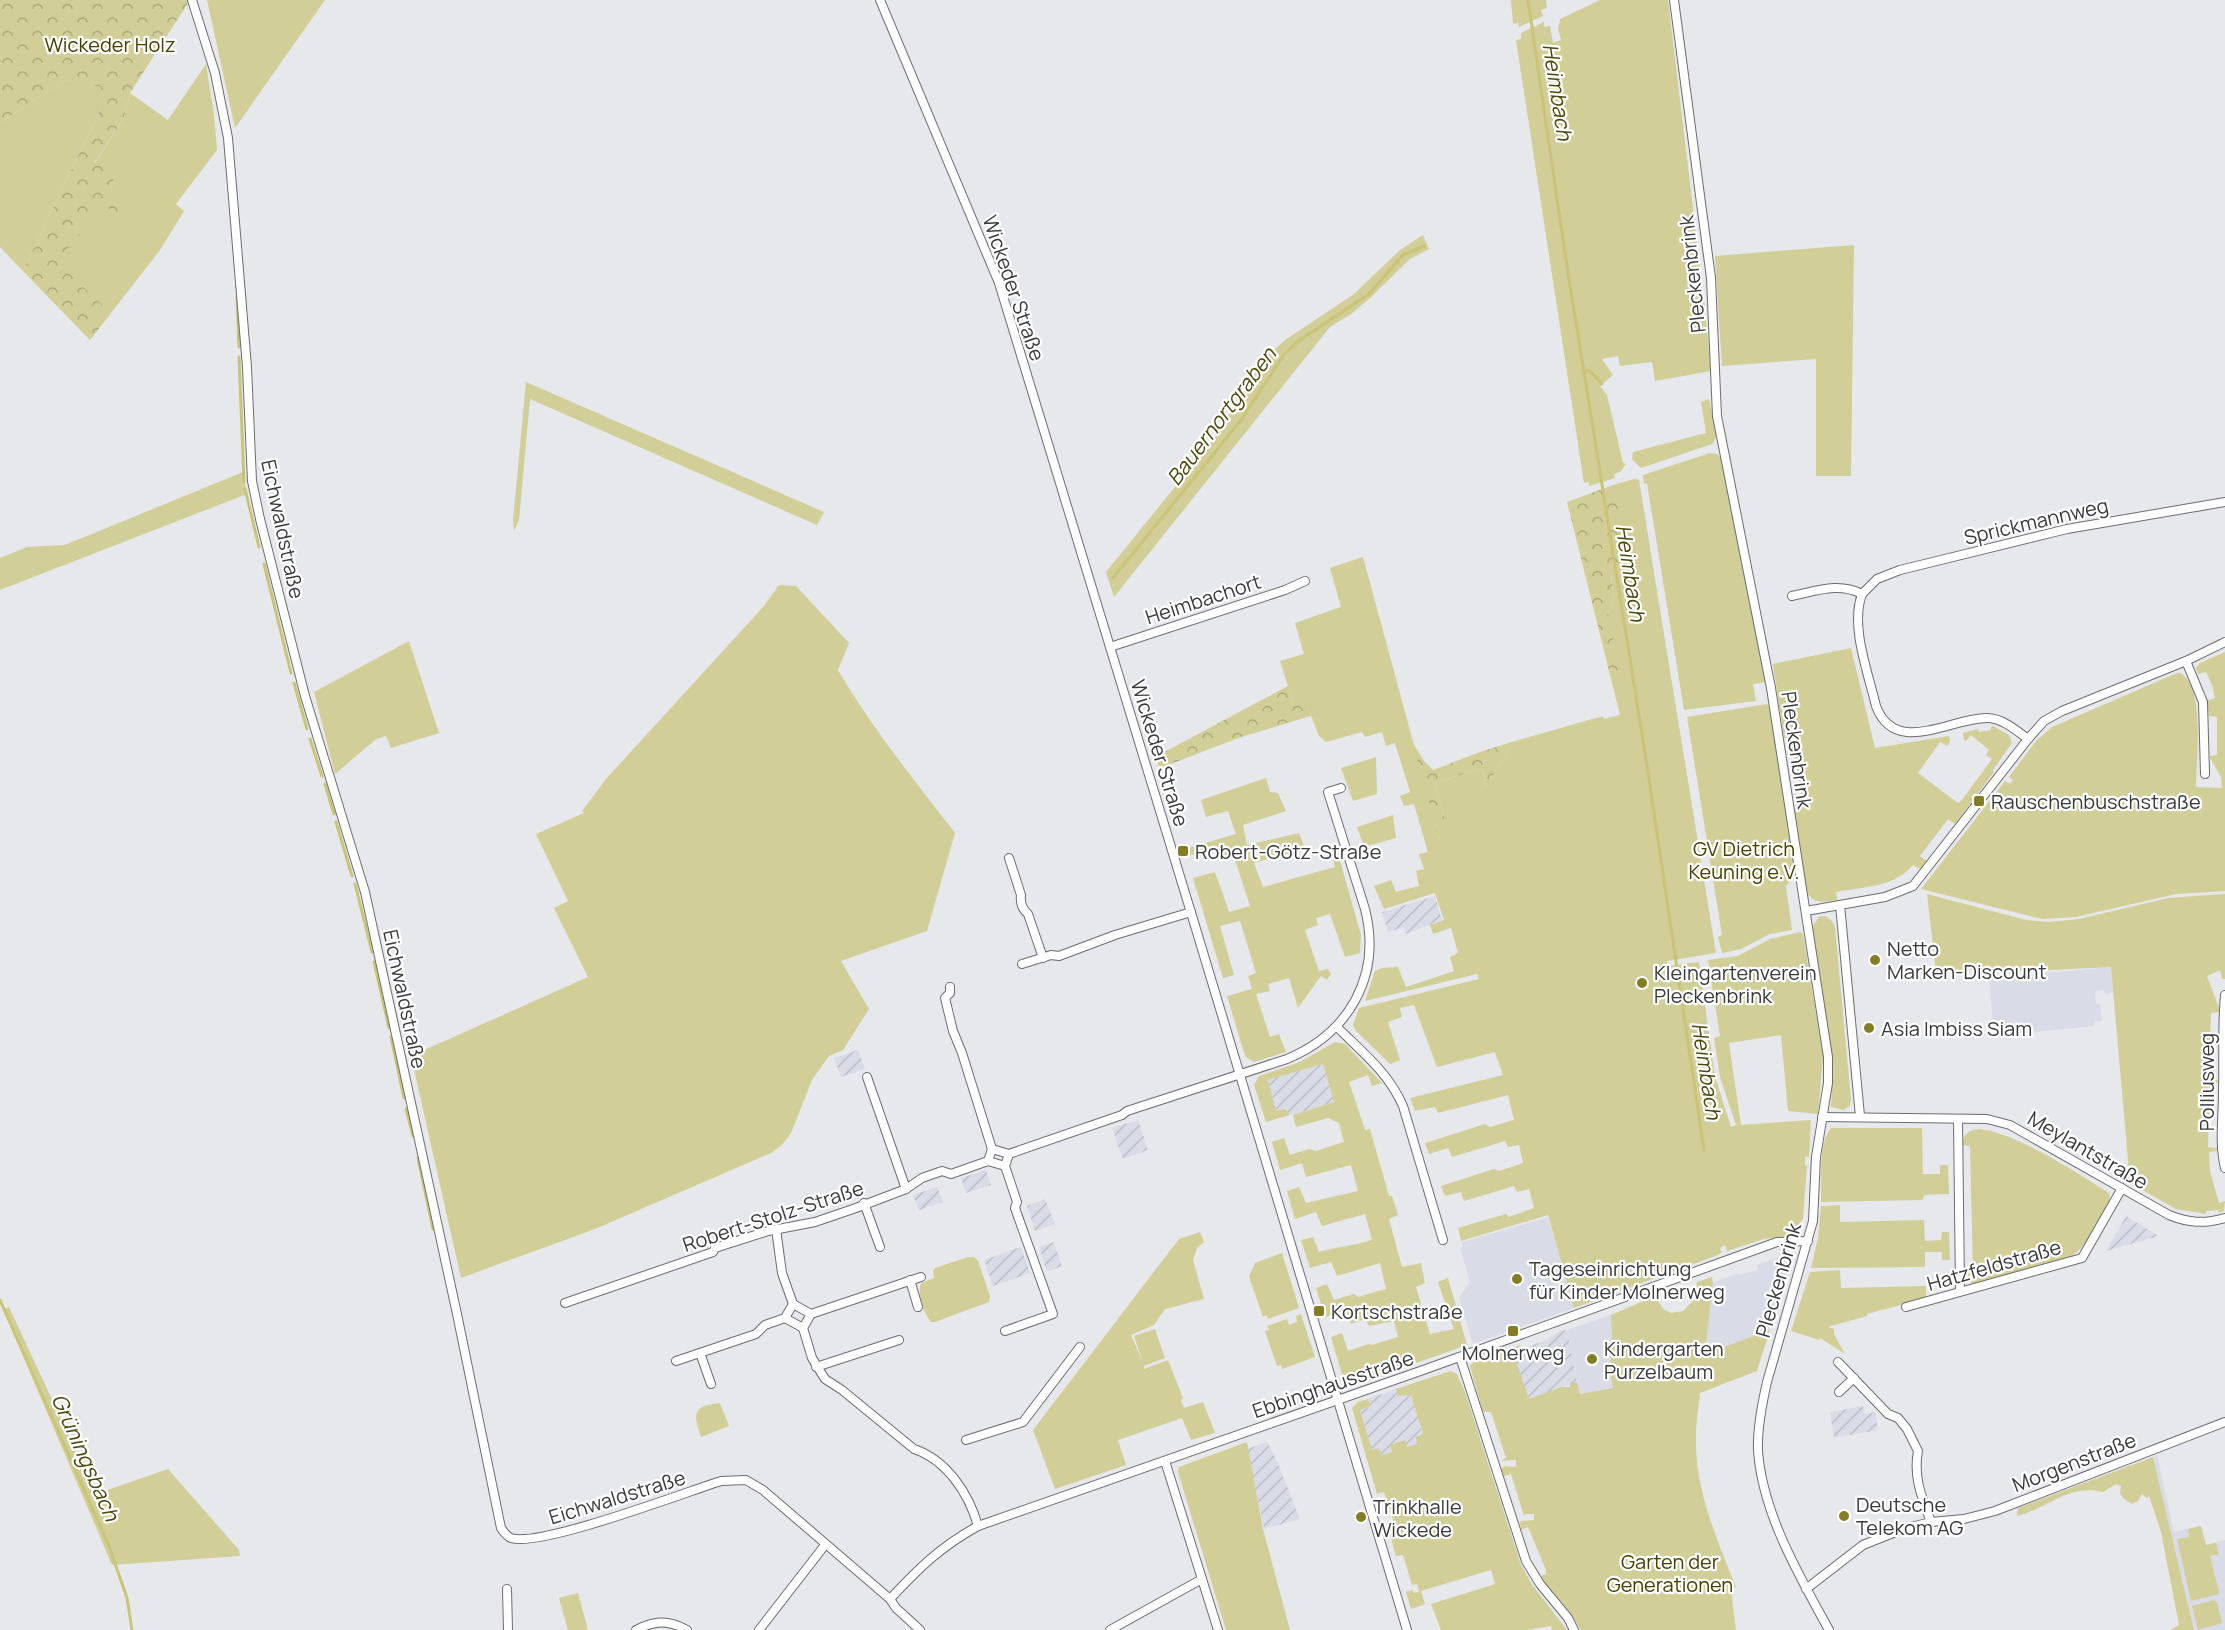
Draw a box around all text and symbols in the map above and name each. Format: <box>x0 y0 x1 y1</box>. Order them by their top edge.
park label: Wickeder Holz <box>45 31 176 58</box>
water label: Heimbach <box>1537 42 1580 144</box>
street label: Wickeder Straße <box>976 212 1052 364</box>
street label: Pleckenbrink <box>1672 213 1712 334</box>
water label: Bauernortgraben <box>1160 340 1283 491</box>
street label: Eichwaldstraße <box>255 457 311 601</box>
street label: Sprickmannweg <box>1961 491 2111 551</box>
water label: Heimbach <box>1610 523 1653 625</box>
street label: Heimbachort <box>1142 568 1264 630</box>
street label: Wickeder Straße <box>1125 676 1195 830</box>
street label: Pleckenbrink <box>1775 690 1819 811</box>
place label: Rauschenbuschstraße <box>1991 788 2201 815</box>
marker: Rauschenbuschstraße <box>1972 794 1986 808</box>
park label: GV Dietrich Keuning e.V. <box>1688 835 1800 885</box>
place label: Robert-Götz-Straße <box>1195 838 1381 865</box>
marker: Robert-Götz-Straße <box>1176 844 1190 858</box>
street label: Eichwaldstraße <box>377 927 433 1071</box>
place label: Netto Marken-Discount <box>1887 935 2047 985</box>
marker: Netto Marken-Discount <box>1868 953 1882 967</box>
place label: Kleingartenverein Pleckenbrink <box>1654 959 1817 1009</box>
marker: Kleingartenverein Pleckenbrink <box>1635 976 1649 990</box>
place label: Asia Imbiss Siam <box>1881 1015 2032 1042</box>
water label: Heimbach <box>1686 1021 1729 1123</box>
marker: Asia Imbiss Siam <box>1862 1021 1876 1035</box>
street label: Polliusweg <box>2193 1033 2220 1131</box>
street label: Meylantstraße <box>2023 1105 2153 1195</box>
street label: Robert-Stolz-Straße <box>679 1174 867 1258</box>
street label: Pleckenbrink <box>1749 1219 1808 1340</box>
street label: Hatzfeldstraße <box>1924 1233 2064 1297</box>
place label: Tageseinrichtung für Kinder Molnerweg <box>1529 1255 1725 1305</box>
marker: Tageseinrichtung für Kinder Molnerweg <box>1510 1272 1524 1286</box>
place label: Kortschstraße <box>1331 1298 1463 1325</box>
marker: Kortschstraße <box>1312 1304 1326 1318</box>
marker: Molnerweg <box>1506 1324 1520 1338</box>
place label: Kindergarten Purzelbaum <box>1604 1335 1724 1385</box>
place label: Molnerweg <box>1462 1339 1564 1366</box>
street label: Ebbinghausstraße <box>1249 1344 1417 1424</box>
marker: Kindergarten Purzelbaum <box>1585 1352 1599 1366</box>
water label: Grüningsbach <box>45 1389 127 1526</box>
street label: Morgenstraße <box>2008 1426 2140 1498</box>
street label: Eichwaldstraße <box>545 1463 689 1531</box>
place label: Deutsche Telekom AG <box>1856 1491 1963 1541</box>
place label: Trinkhalle Wickede <box>1373 1493 1462 1543</box>
marker: Deutsche Telekom AG <box>1837 1509 1851 1523</box>
marker: Trinkhalle Wickede <box>1354 1510 1368 1524</box>
park label: Garten der Generationen <box>1607 1548 1733 1598</box>

